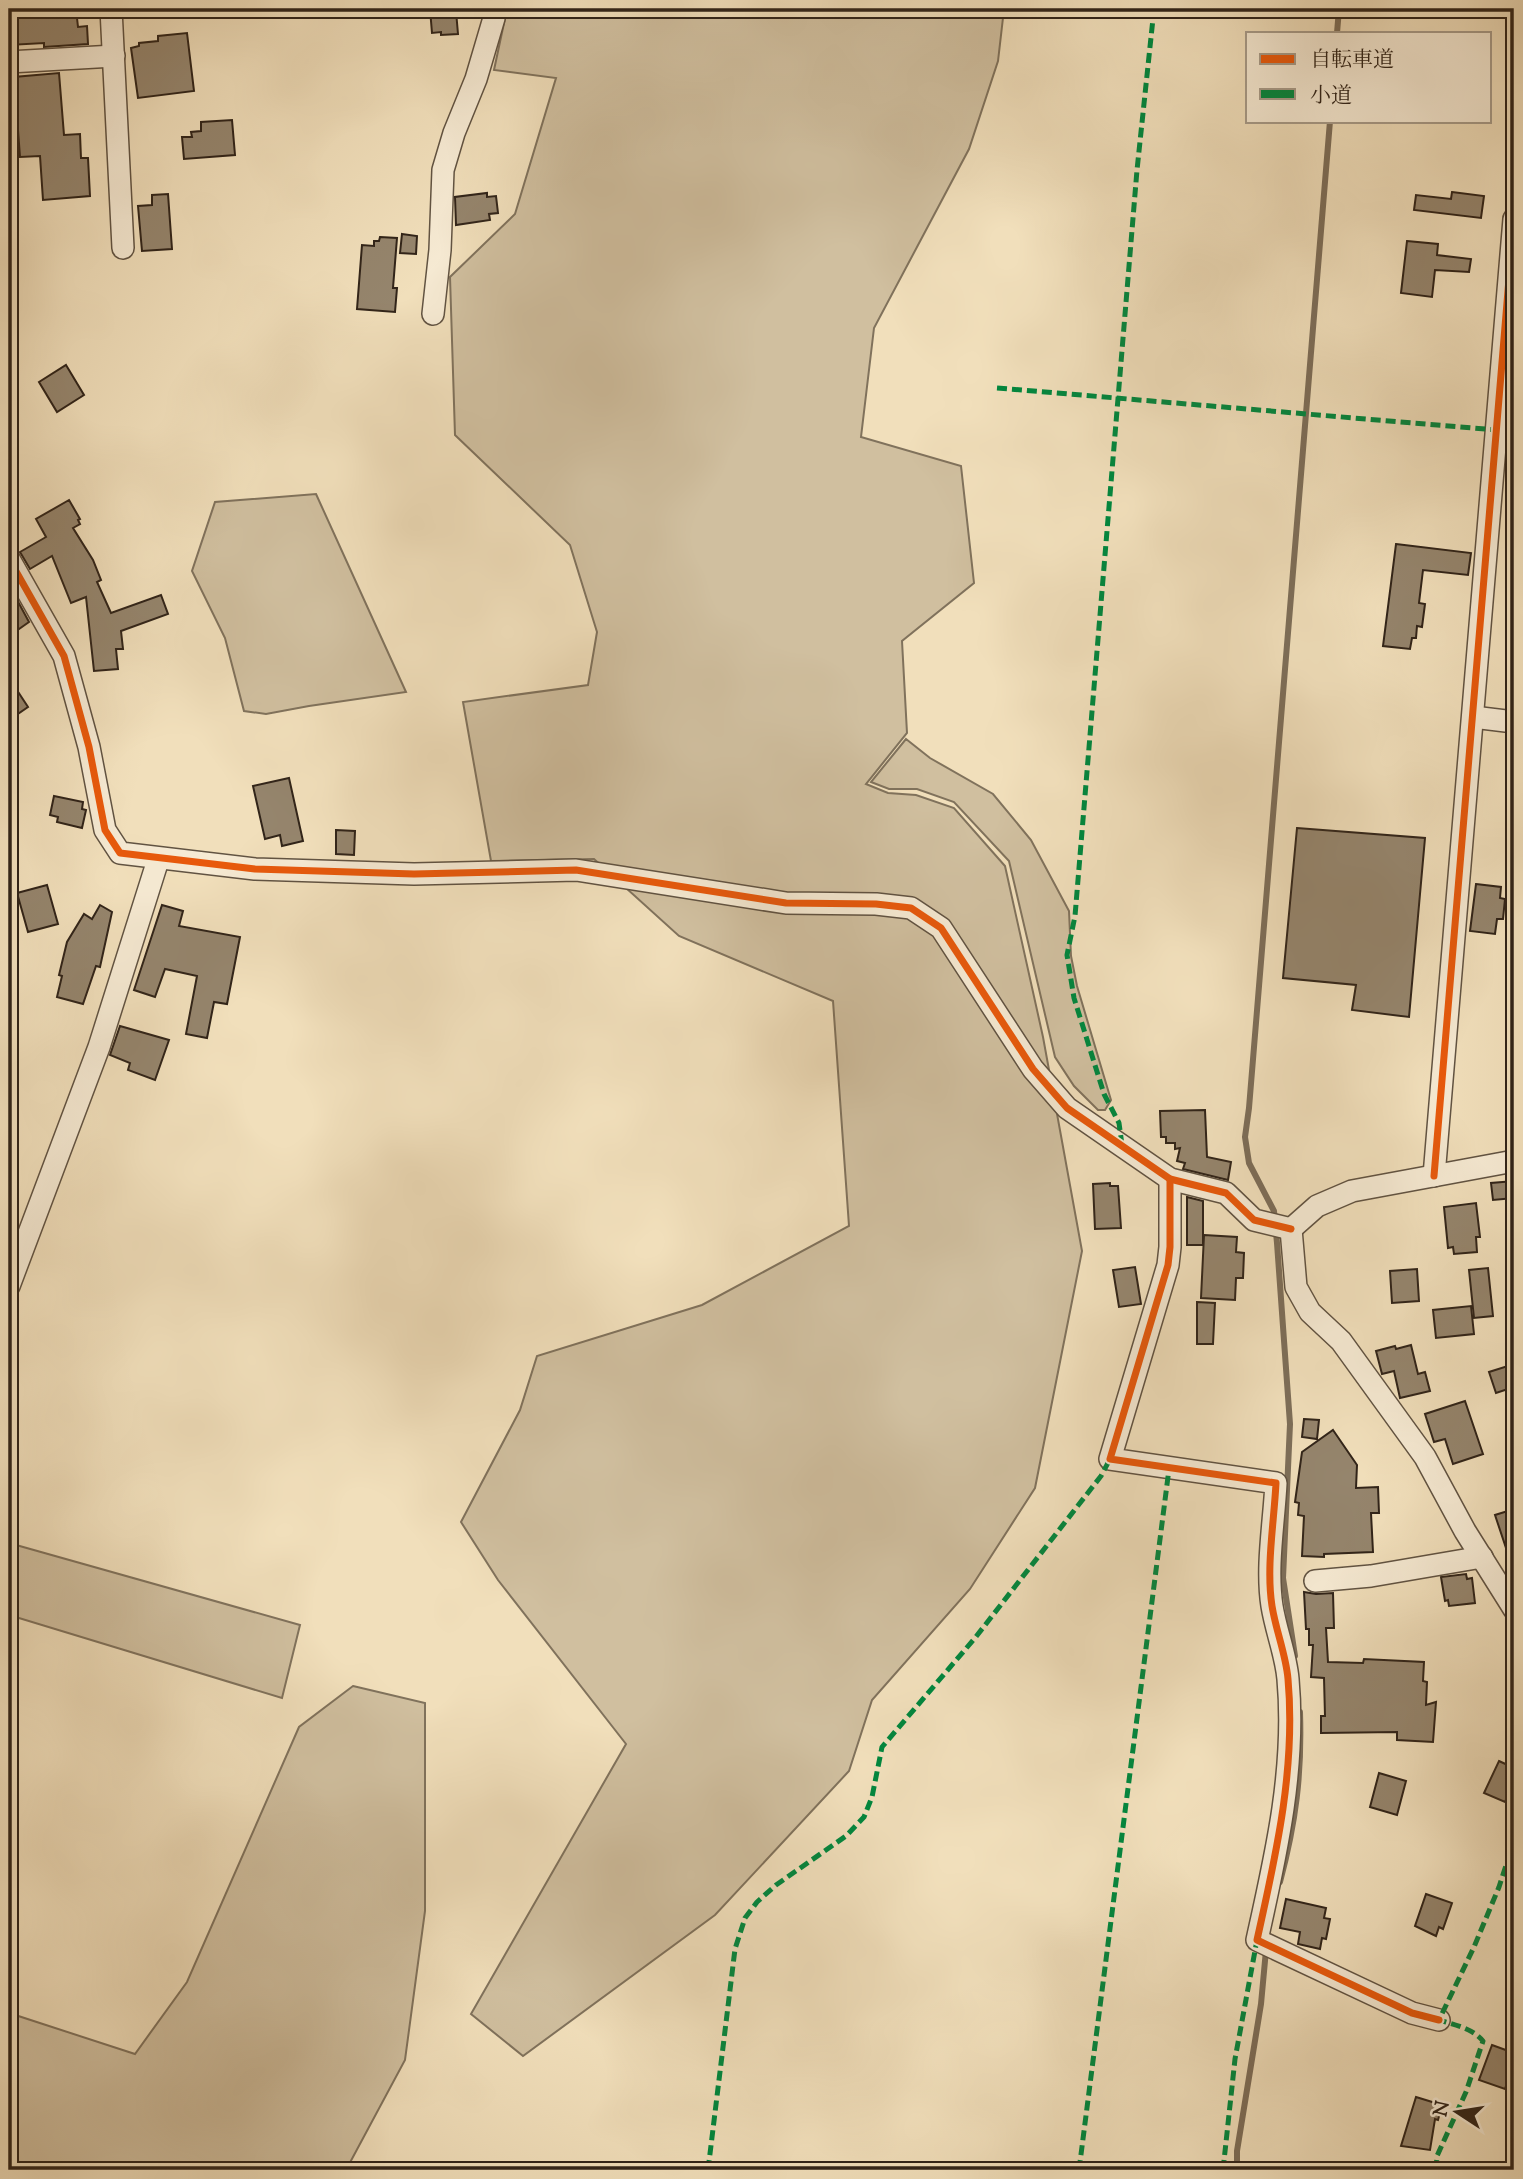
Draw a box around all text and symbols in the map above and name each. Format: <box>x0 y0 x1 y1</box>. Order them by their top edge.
legend <box>1246 32 1492 122</box>
text: 自転車道 <box>1310 46 1394 76</box>
text: 小道 <box>1310 82 1352 112</box>
north arrow <box>1422 2078 1492 2148</box>
text: N <box>1428 2099 1458 2119</box>

